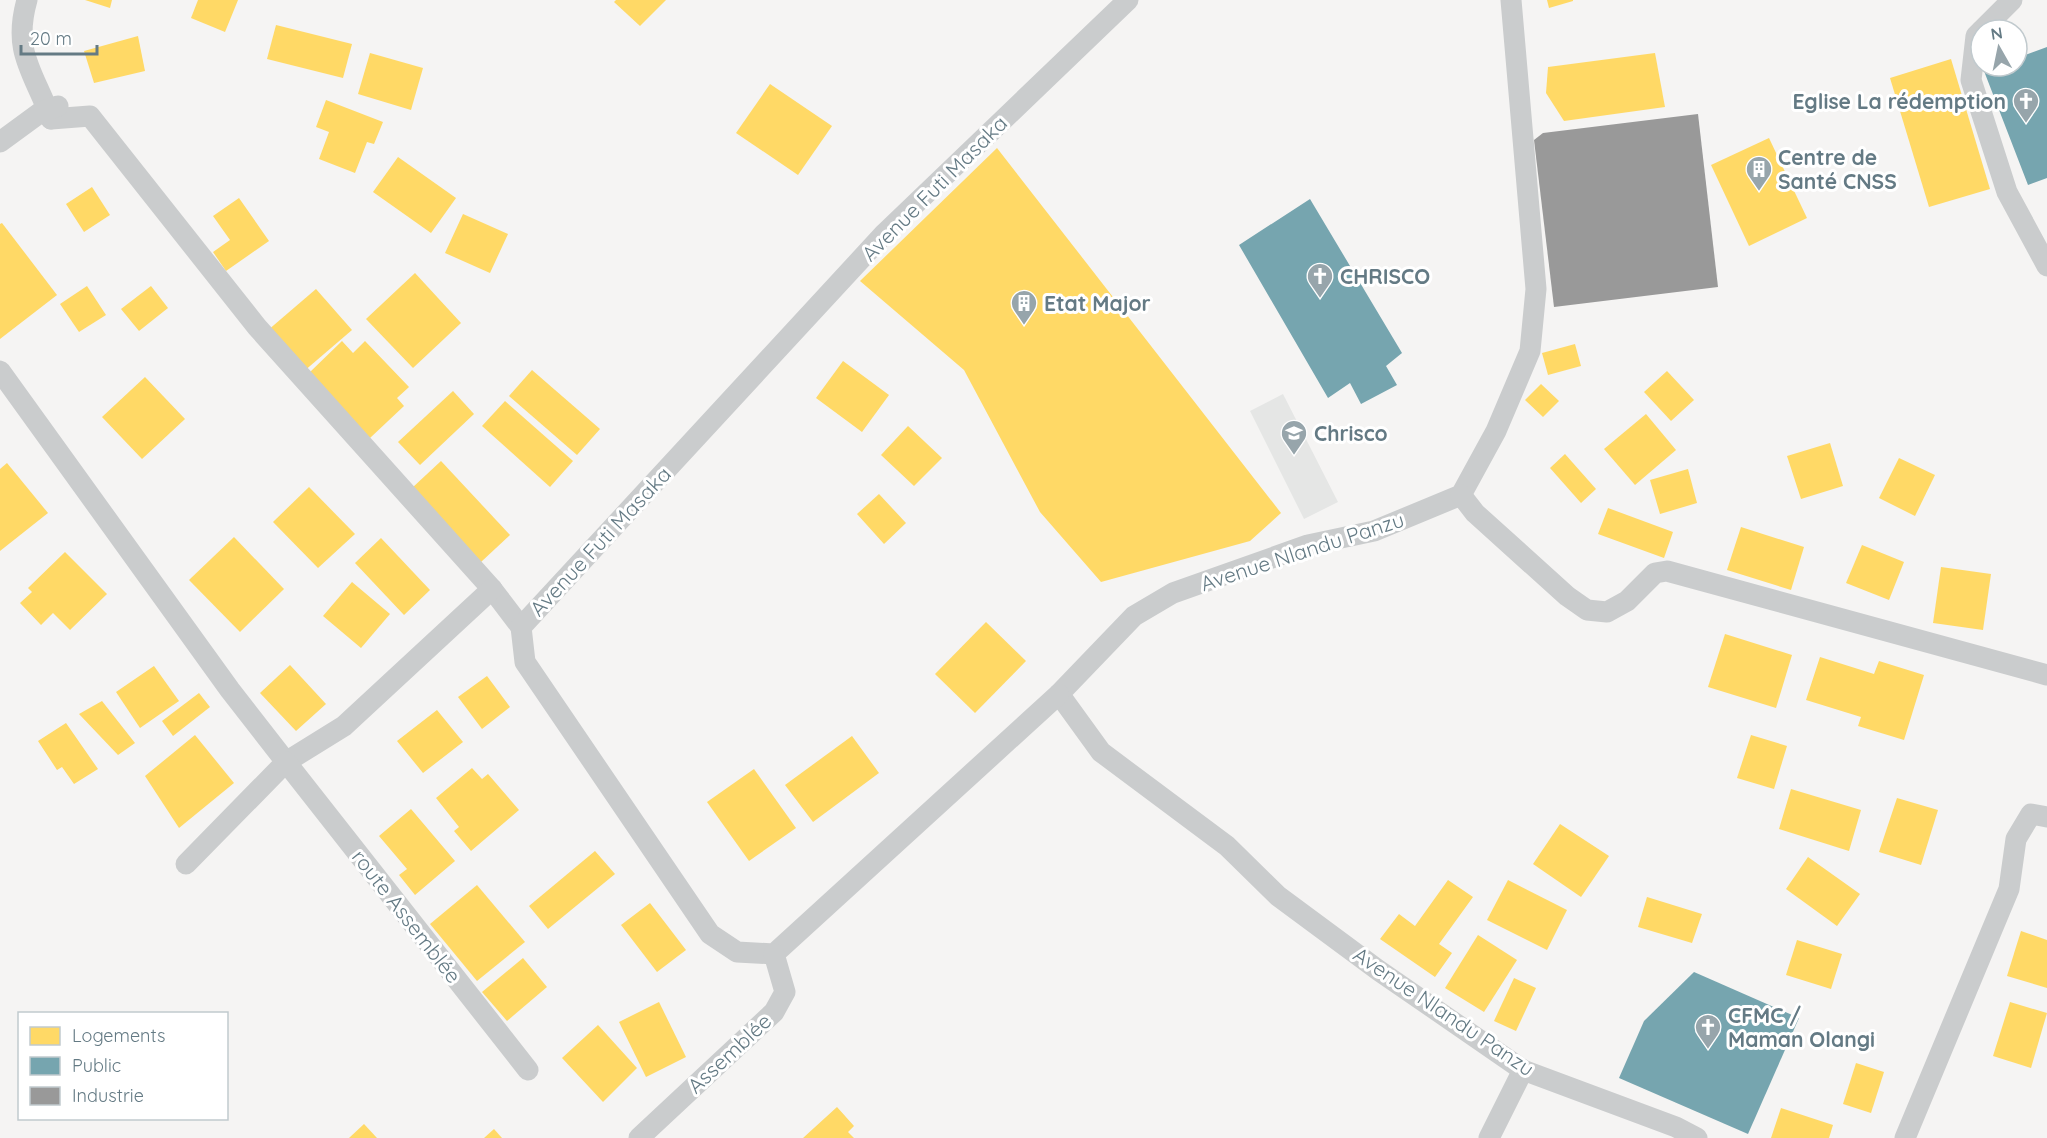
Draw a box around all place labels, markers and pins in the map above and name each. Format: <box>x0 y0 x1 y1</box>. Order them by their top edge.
church icon: Eglise La rédemption <box>2011 86 2041 124</box>
place label: Eglise La rédemption <box>1793 88 2006 114</box>
place label: Centre de Santé CNSS <box>1778 144 1897 194</box>
building icon: Centre de Santé CNSS <box>1744 154 1774 192</box>
church icon: CHRISCO <box>1305 261 1335 299</box>
place label: CHRISCO <box>1340 263 1430 289</box>
building icon: Etat Major <box>1009 288 1039 326</box>
place label: Etat Major <box>1044 290 1151 316</box>
school or university icon: Chrisco <box>1279 418 1309 456</box>
place label: Chrisco <box>1314 420 1388 446</box>
place label: CFMC / Maman Olangi <box>1728 1002 1875 1052</box>
church icon: CFMC / Maman Olangi <box>1693 1012 1723 1050</box>

